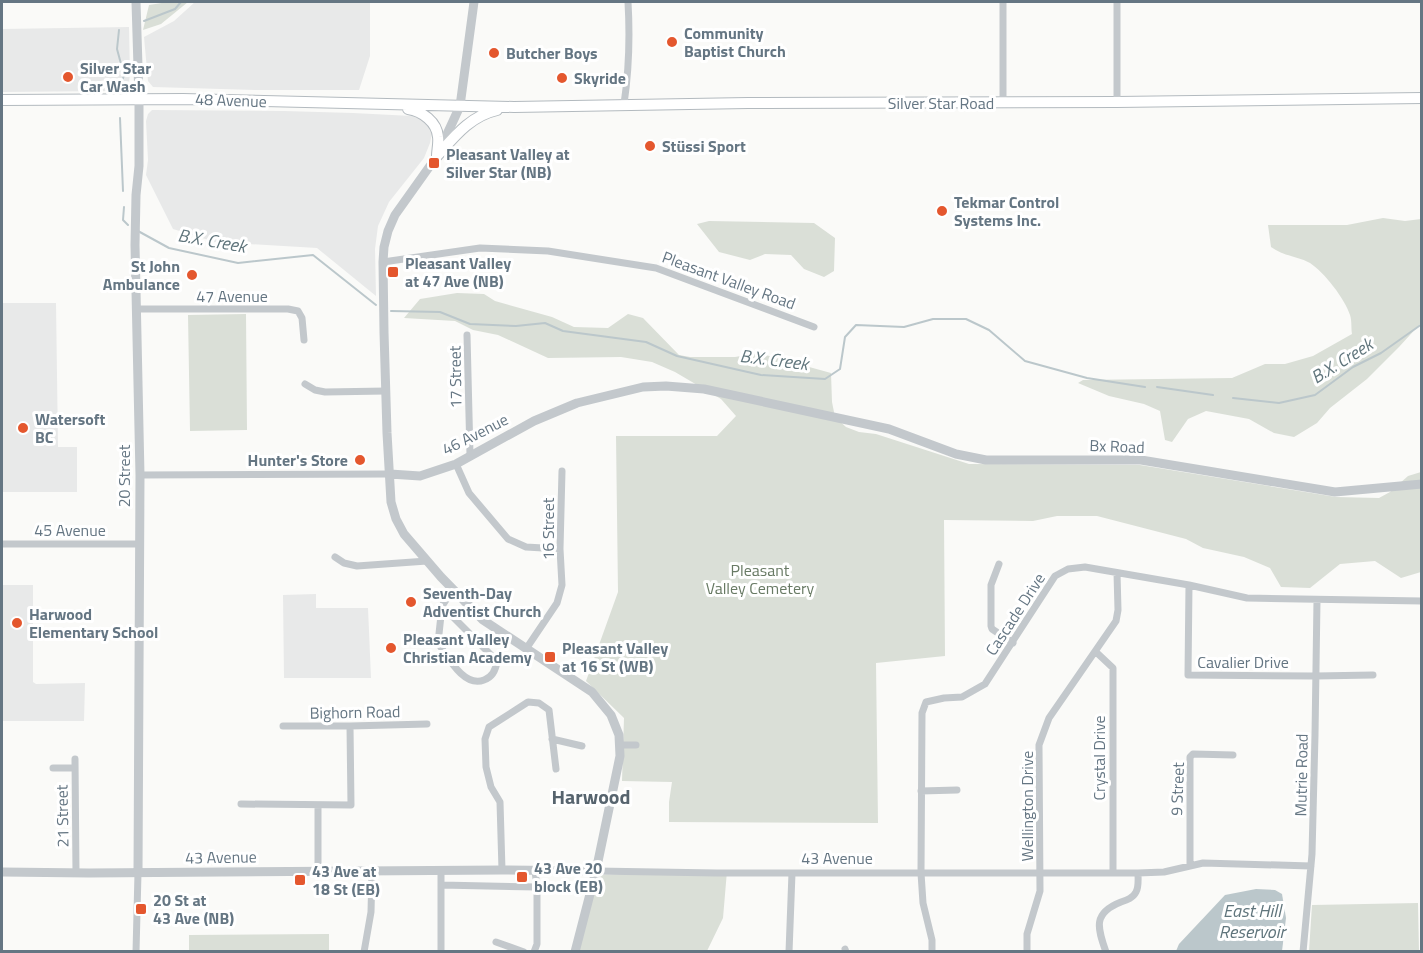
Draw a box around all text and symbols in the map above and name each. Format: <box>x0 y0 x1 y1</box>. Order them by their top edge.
place label: Community Baptist Church <box>684 21 786 63</box>
marker: Community Baptist Church <box>665 35 679 49</box>
place label: Butcher Boys <box>506 41 598 65</box>
marker: Butcher Boys <box>487 46 501 60</box>
place label: Silver Star Car Wash <box>80 56 151 98</box>
place label: Skyride <box>574 66 626 90</box>
marker: Silver Star Car Wash <box>61 70 75 84</box>
marker: Skyride <box>555 71 569 85</box>
street label: 48 Avenue <box>195 87 267 113</box>
street label: Silver Star Road <box>888 91 994 115</box>
place label: Stüssi Sport <box>662 134 746 158</box>
marker: Stüssi Sport <box>643 139 657 153</box>
place label: Pleasant Valley at Silver Star (NB) <box>446 142 570 184</box>
marker: Pleasant Valley at Silver Star (NB) <box>427 156 441 170</box>
place label: Tekmar Control Systems Inc. <box>954 190 1059 232</box>
marker: Tekmar Control Systems Inc. <box>935 204 949 218</box>
water label: B.X. Creek <box>176 221 250 260</box>
street label: Pleasant Valley Road <box>659 245 799 315</box>
place label: Pleasant Valley at 47 Ave (NB) <box>405 251 511 293</box>
place label: St John Ambulance <box>103 254 180 296</box>
marker: Pleasant Valley at 47 Ave (NB) <box>386 265 400 279</box>
marker: St John Ambulance <box>185 268 199 282</box>
street label: 47 Avenue <box>196 284 268 308</box>
water label: B.X. Creek <box>1305 330 1380 390</box>
water label: B.X. Creek <box>738 342 812 377</box>
street label: 17 Street <box>442 345 468 409</box>
place label: Watersoft BC <box>35 407 106 449</box>
street label: 46 Avenue <box>438 407 512 461</box>
marker: Watersoft BC <box>16 421 30 435</box>
street label: Bx Road <box>1089 433 1145 459</box>
street label: 20 Street <box>112 444 136 507</box>
place label: Hunter's Store <box>248 448 348 472</box>
marker: Hunter's Store <box>353 453 367 467</box>
street label: 16 Street <box>536 497 560 560</box>
street label: 45 Avenue <box>34 518 106 542</box>
park label: Pleasant Valley Cemetery <box>706 558 815 600</box>
street label: Cascade Drive <box>979 568 1051 660</box>
place label: Seventh-Day Adventist Church <box>423 581 541 623</box>
marker: Seventh-Day Adventist Church <box>404 595 418 609</box>
place label: Harwood Elementary School <box>29 602 158 644</box>
marker: Harwood Elementary School <box>10 616 24 630</box>
place label: Pleasant Valley Christian Academy <box>403 627 532 669</box>
place label: Pleasant Valley at 16 St (WB) <box>562 636 668 678</box>
marker: Pleasant Valley Christian Academy <box>384 641 398 655</box>
marker: Pleasant Valley at 16 St (WB) <box>543 650 557 664</box>
street label: Cavalier Drive <box>1197 650 1289 674</box>
street label: Bighorn Road <box>309 699 401 725</box>
street label: Crystal Drive <box>1087 715 1111 801</box>
street label: Mutrie Road <box>1288 733 1314 817</box>
street label: Wellington Drive <box>1015 751 1039 861</box>
street label: 9 Street <box>1164 761 1190 816</box>
district label: Harwood <box>552 781 630 812</box>
street label: 21 Street <box>49 784 75 848</box>
street label: 43 Avenue <box>185 844 257 870</box>
street label: 43 Avenue <box>801 846 873 870</box>
place label: 43 Ave 20 block (EB) <box>534 856 603 898</box>
place label: 43 Ave at 18 St (EB) <box>312 859 380 901</box>
marker: 43 Ave 20 block (EB) <box>515 870 529 884</box>
marker: 43 Ave at 18 St (EB) <box>293 873 307 887</box>
place label: 20 St at 43 Ave (NB) <box>153 888 234 930</box>
water label: East Hill Reservoir <box>1219 897 1287 945</box>
marker: 20 St at 43 Ave (NB) <box>134 902 148 916</box>

